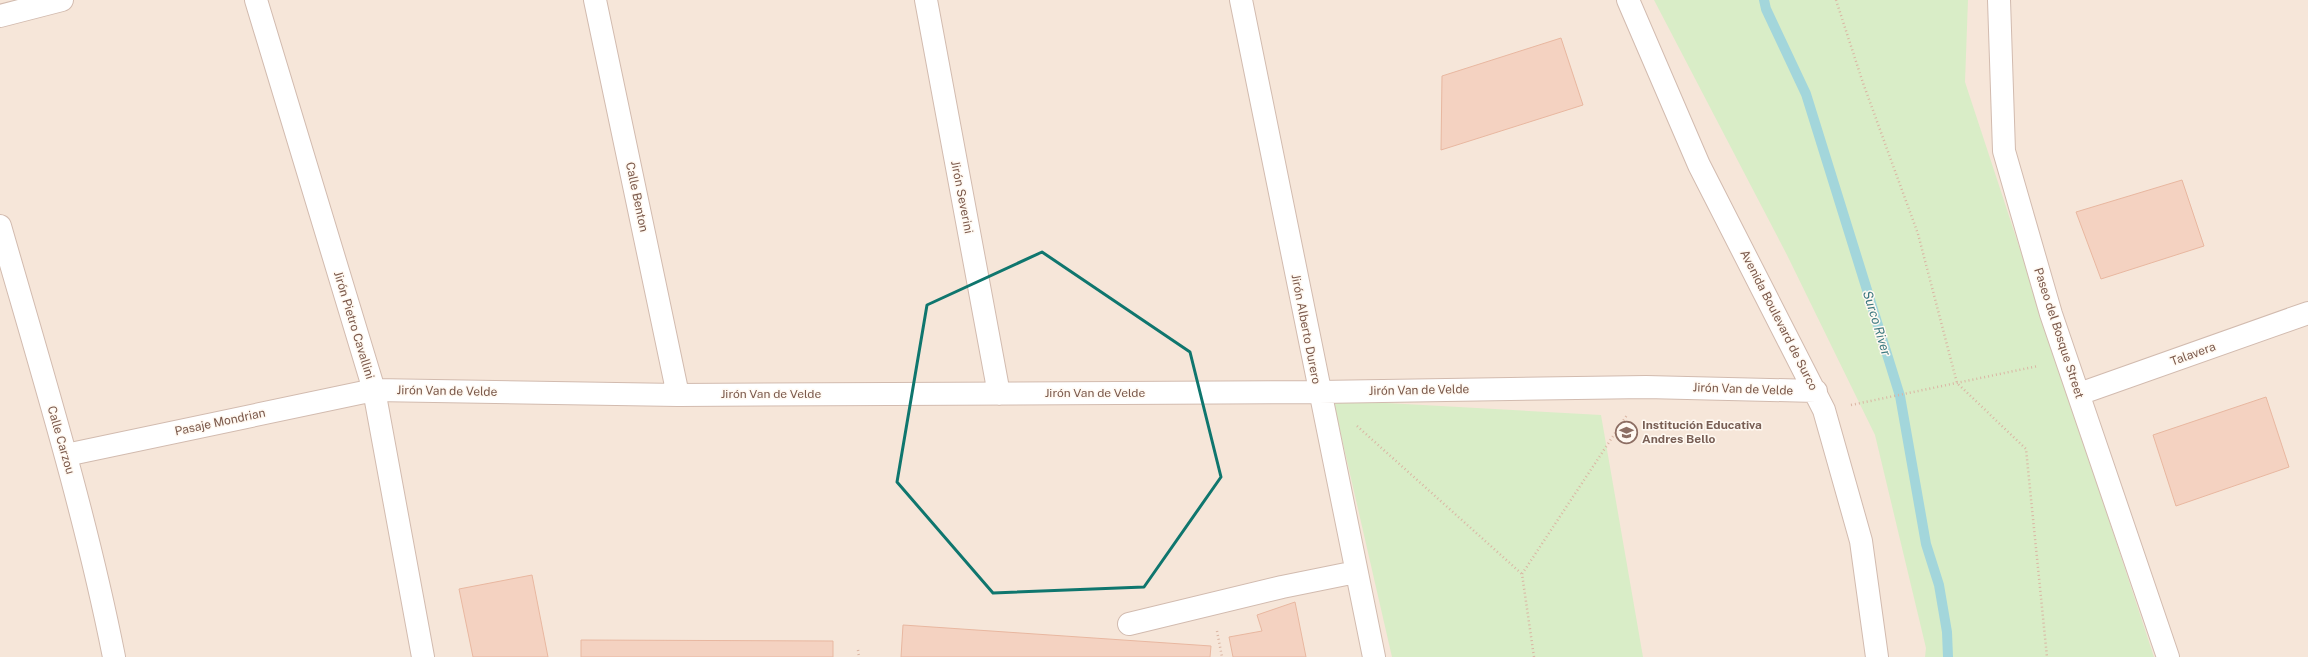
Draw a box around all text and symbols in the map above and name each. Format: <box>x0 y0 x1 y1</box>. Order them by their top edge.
street label: Jirón Severini <box>948 159 976 235</box>
street label: Calle Benton <box>623 161 651 233</box>
street label: Avenida Boulevard de Surco <box>1737 247 1821 393</box>
street label: Paseo del Bosque Street <box>2031 266 2087 400</box>
street label: Jirón Pietro Cavallini <box>331 269 377 381</box>
street label: Jirón Alberto Durero <box>1288 273 1324 385</box>
water label: Surco River <box>1860 289 1894 357</box>
street label: Talavera <box>2169 339 2217 369</box>
street label: Jirón Van de Velde <box>1692 380 1794 398</box>
street label: Jirón Van de Velde <box>1369 382 1470 398</box>
street label: Jirón Van de Velde <box>397 383 498 399</box>
street label: Jirón Van de Velde <box>1045 386 1146 400</box>
street label: Jirón Van de Velde <box>721 387 822 401</box>
street label: Calle Carzou <box>45 404 77 476</box>
street label: Pasaje Mondrian <box>173 406 267 438</box>
place label: Institución Educativa Andres Bello <box>1642 418 1762 446</box>
school or university icon: Institución Educativa Andres Bello <box>1614 419 1640 445</box>

